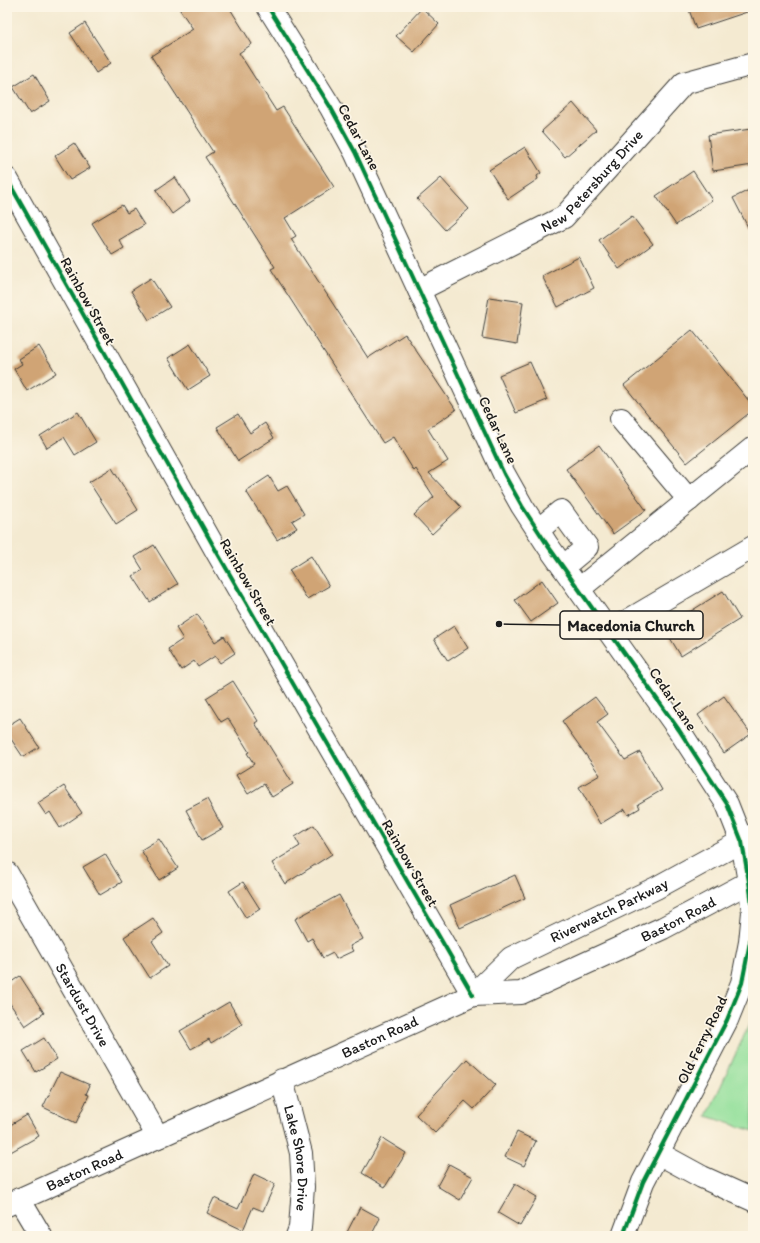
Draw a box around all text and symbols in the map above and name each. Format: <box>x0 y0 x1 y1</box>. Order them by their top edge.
street label: Cedar Lane <box>334 101 384 173</box>
street label: New Petersburg Drive <box>538 126 647 236</box>
street label: Rainbow Street <box>56 254 120 348</box>
street label: Cedar Lane <box>475 393 521 467</box>
street label: Rainbow Street <box>216 535 280 629</box>
callout: Macedonia Church <box>560 611 703 639</box>
text: Macedonia Church <box>567 616 695 635</box>
street label: Cedar Lane <box>645 664 701 734</box>
street label: Rainbow Street <box>378 816 442 910</box>
street label: Riverwatch Parkway <box>547 874 671 947</box>
street label: Baston Road <box>638 892 720 946</box>
street label: Stardust Drive <box>51 960 113 1050</box>
street label: Old Ferry Road <box>673 993 731 1087</box>
street label: Baston Road <box>339 1012 422 1062</box>
street label: Lake Shore Drive <box>280 1103 312 1212</box>
street label: Baston Road <box>43 1145 126 1195</box>

